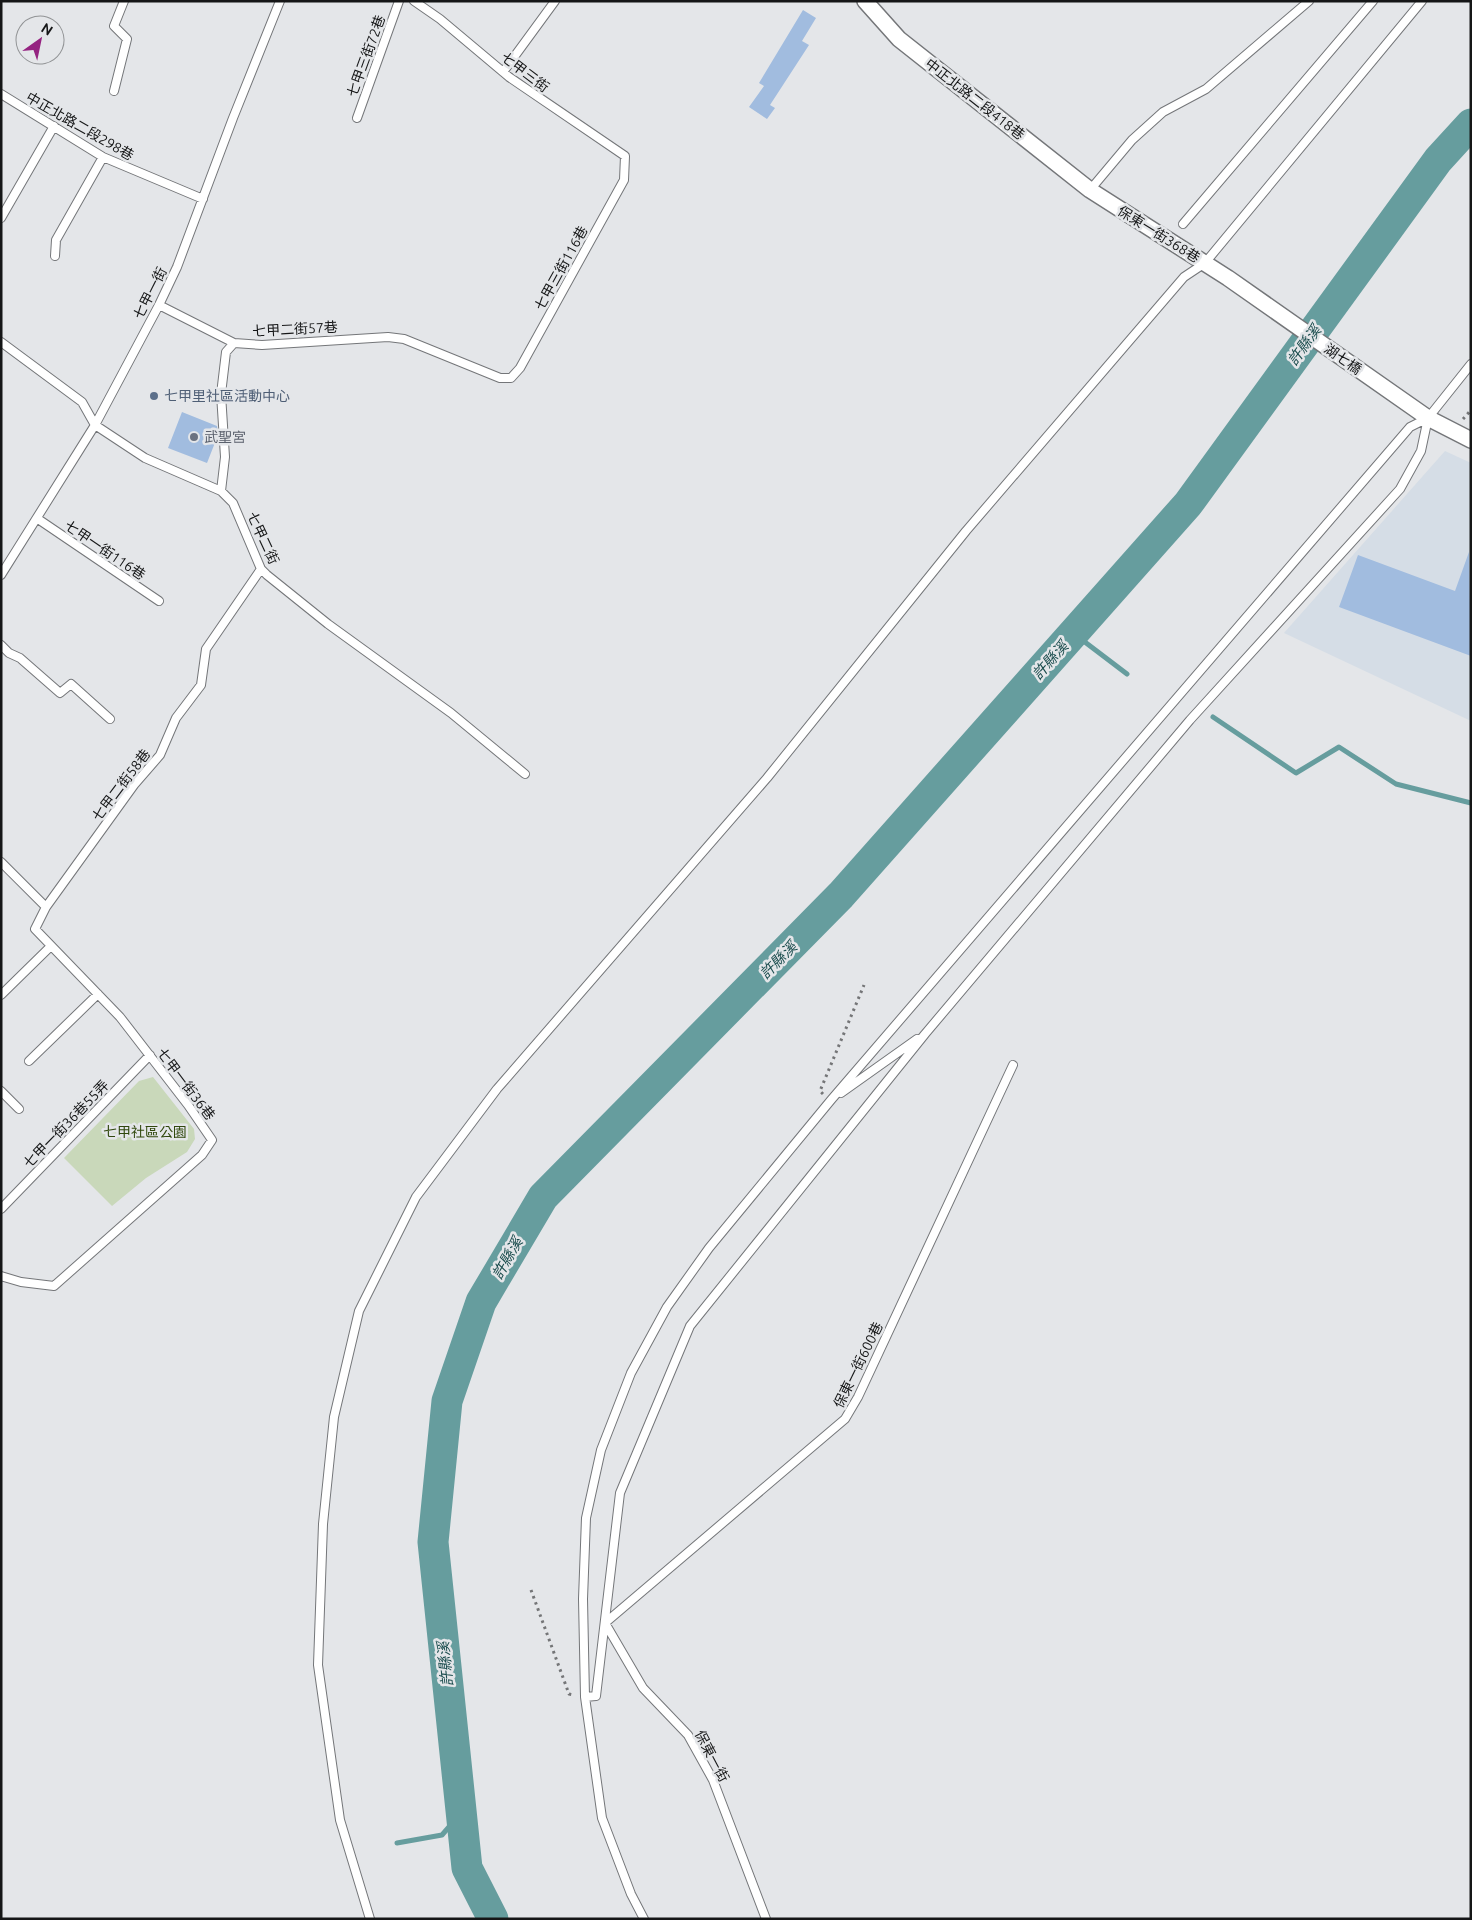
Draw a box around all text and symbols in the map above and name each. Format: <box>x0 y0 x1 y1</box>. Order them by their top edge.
street label: 七甲三街72巷 <box>344 13 388 99</box>
north arrow <box>15 15 65 65</box>
text: N <box>38 20 56 39</box>
street label: 七甲三街 <box>498 49 552 95</box>
street label: 中正北路二段418巷 <box>922 55 1028 143</box>
street label: 中正北路二段298巷 <box>23 89 137 163</box>
street label: 保東一街368巷 <box>1115 202 1203 266</box>
street label: 七甲三街116巷 <box>531 223 591 313</box>
street label: 七甲一街 <box>130 264 170 322</box>
street label: 七甲二街57巷 <box>252 319 338 339</box>
water label: 許縣溪 <box>1284 320 1325 368</box>
street label: 湖七橋 <box>1321 340 1365 378</box>
place label: 七甲里社區活動中心 <box>164 388 290 404</box>
marker: 七甲里社區活動中心 <box>148 390 160 402</box>
place label: 武聖宮 <box>204 429 246 445</box>
marker: 武聖宮 <box>188 431 200 443</box>
street label: 七甲二街 <box>244 509 282 567</box>
street label: 七甲一街116巷 <box>62 517 148 583</box>
water label: 許縣溪 <box>1029 636 1073 682</box>
street label: 七甲二街58巷 <box>89 746 153 824</box>
water label: 許縣溪 <box>756 937 801 982</box>
street label: 七甲一街36巷 <box>154 1045 218 1123</box>
street label: 七甲一街36巷55弄 <box>20 1077 112 1171</box>
park label: 七甲社區公園 <box>103 1124 187 1140</box>
water label: 許縣溪 <box>488 1233 527 1282</box>
street label: 保東一街600巷 <box>830 1319 886 1411</box>
water label: 許縣溪 <box>434 1639 456 1687</box>
street label: 保東一街 <box>692 1728 732 1784</box>

